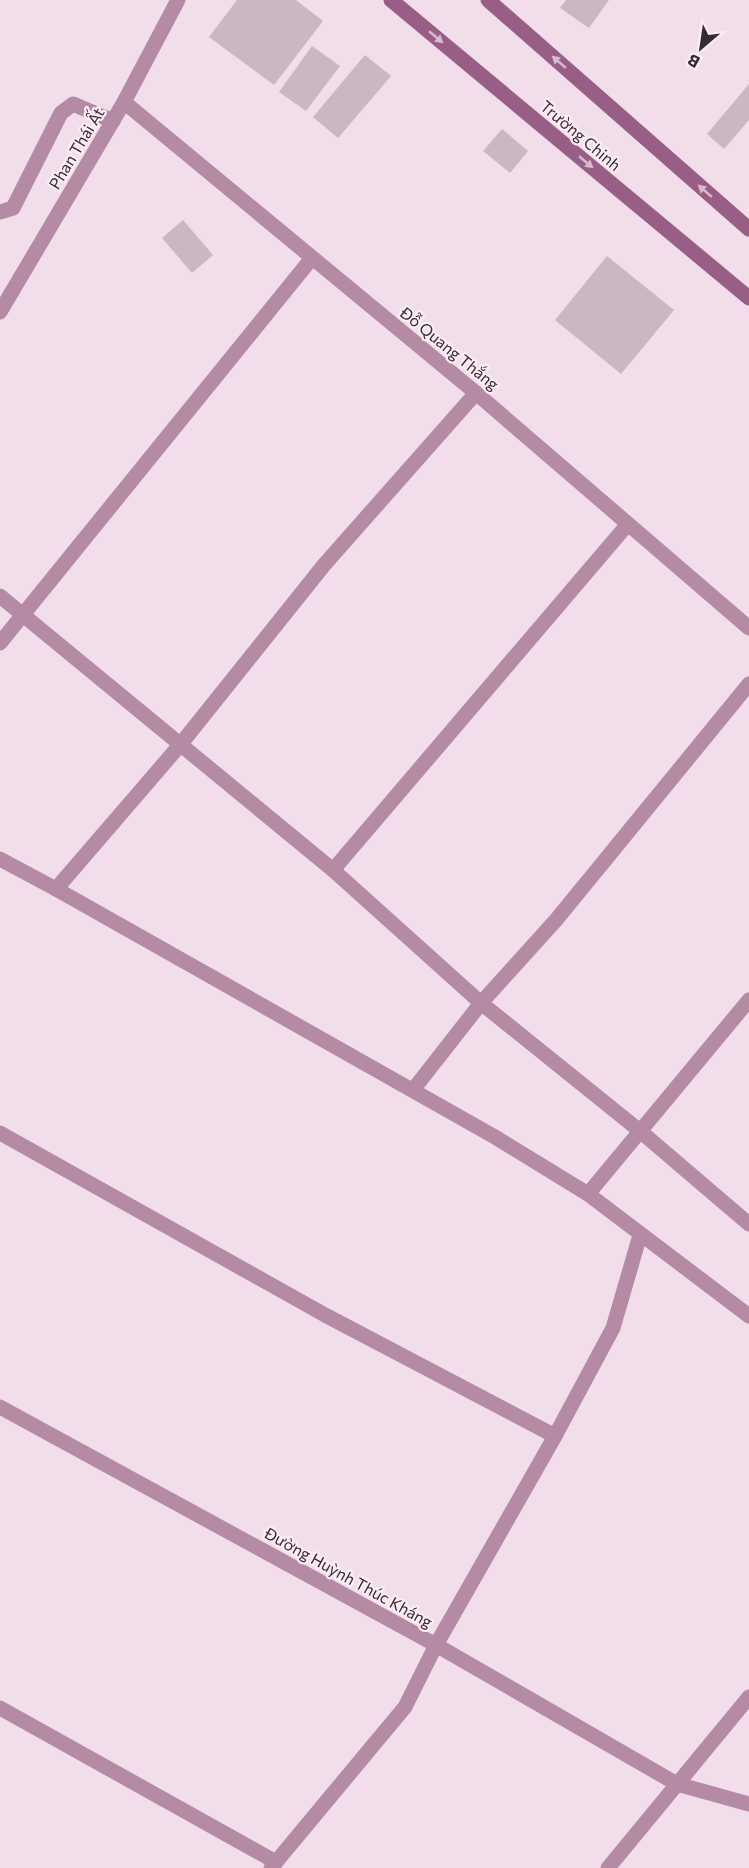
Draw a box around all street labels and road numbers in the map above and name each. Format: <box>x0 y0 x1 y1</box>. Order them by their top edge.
street label: Trường Chinh <box>537 96 625 174</box>
street label: Phan Thái Ất <box>43 102 108 192</box>
street label: Đỗ Quang Thắng <box>396 302 503 394</box>
street label: Đường Huỳnh Thúc Kháng <box>261 1522 437 1631</box>

